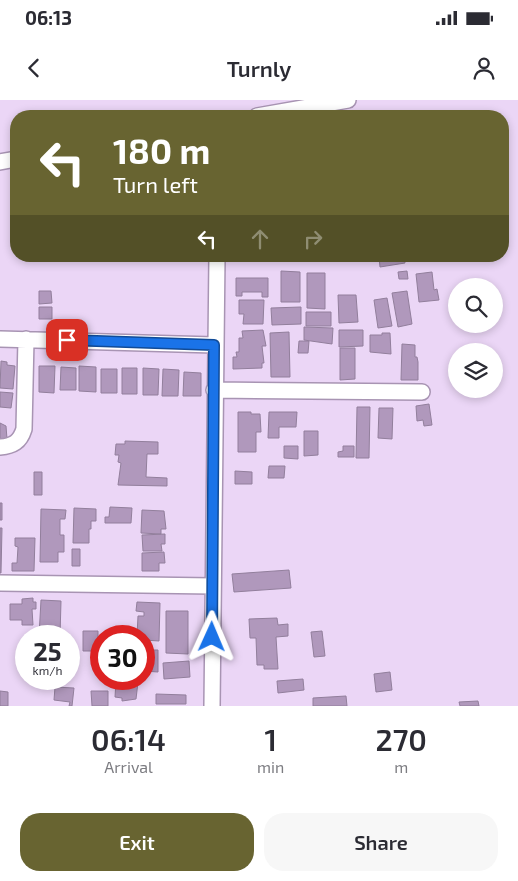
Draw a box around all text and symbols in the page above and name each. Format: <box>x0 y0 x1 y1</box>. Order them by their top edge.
text: 06:13 <box>25 6 72 29</box>
icon: back <box>20 54 48 82</box>
icon: person <box>470 54 498 82</box>
text: Turnly <box>227 55 291 81</box>
text: 180 m <box>113 129 210 171</box>
icon: left <box>30 130 95 195</box>
text: Turn left <box>113 171 198 197</box>
icon: left <box>193 225 221 253</box>
icon: ahead <box>246 225 274 253</box>
icon: right <box>299 225 327 253</box>
map controls <box>448 278 503 398</box>
button: search <box>448 278 503 333</box>
pin <box>46 319 88 361</box>
icon: arrive <box>53 326 81 354</box>
button: layers <box>448 343 503 398</box>
position arrow <box>185 610 237 662</box>
speed limit sign: 30 <box>90 625 155 690</box>
text: 25 <box>33 636 62 666</box>
text: km/h <box>33 663 62 677</box>
text: 06:14 <box>91 721 166 757</box>
text: 1 <box>264 721 277 757</box>
text: 270 <box>375 721 427 757</box>
text: Arrival <box>104 757 153 776</box>
text: min <box>257 757 284 776</box>
text: m <box>394 757 408 776</box>
button: Exit <box>20 813 254 871</box>
button: Share <box>264 813 498 871</box>

